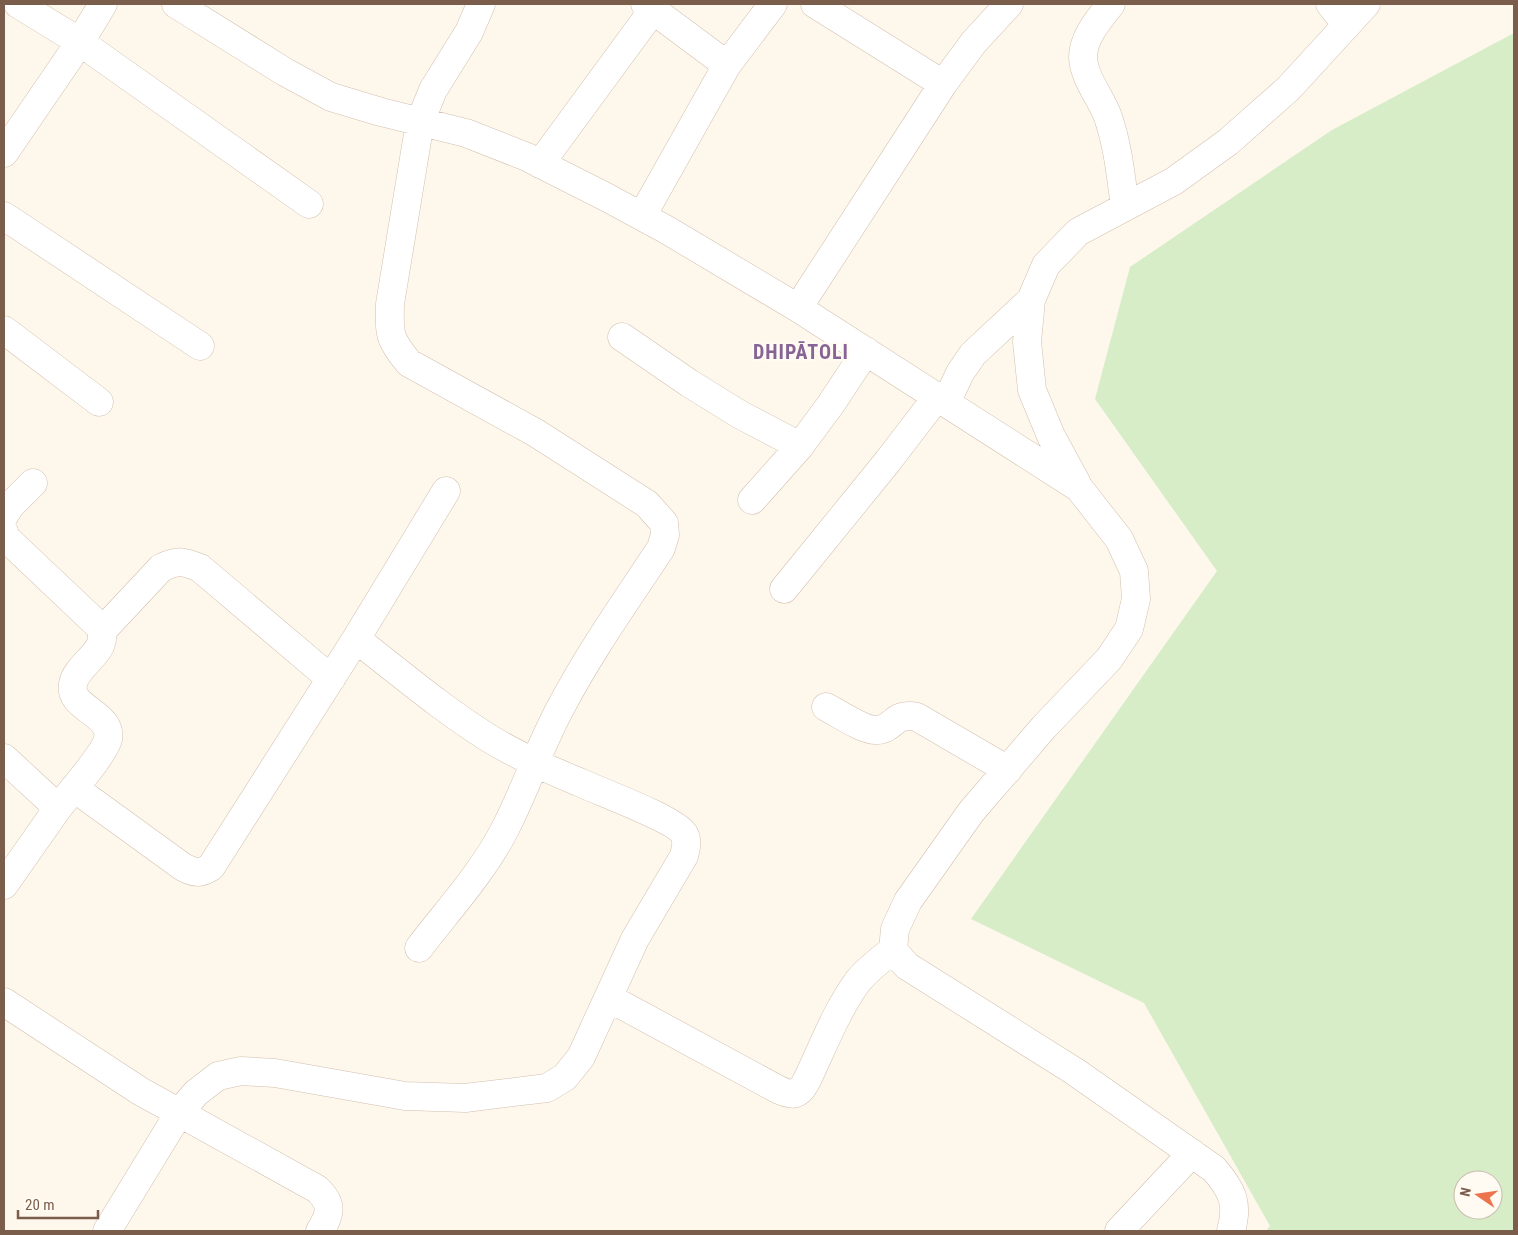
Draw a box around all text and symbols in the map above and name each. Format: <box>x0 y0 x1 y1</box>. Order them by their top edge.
district label: DHIPĀTOLI <box>753 340 849 364</box>
north arrow <box>1453 1170 1503 1220</box>
text: N <box>1457 1186 1474 1198</box>
scale bar <box>18 1188 98 1220</box>
text: 20 m <box>25 1196 55 1214</box>

